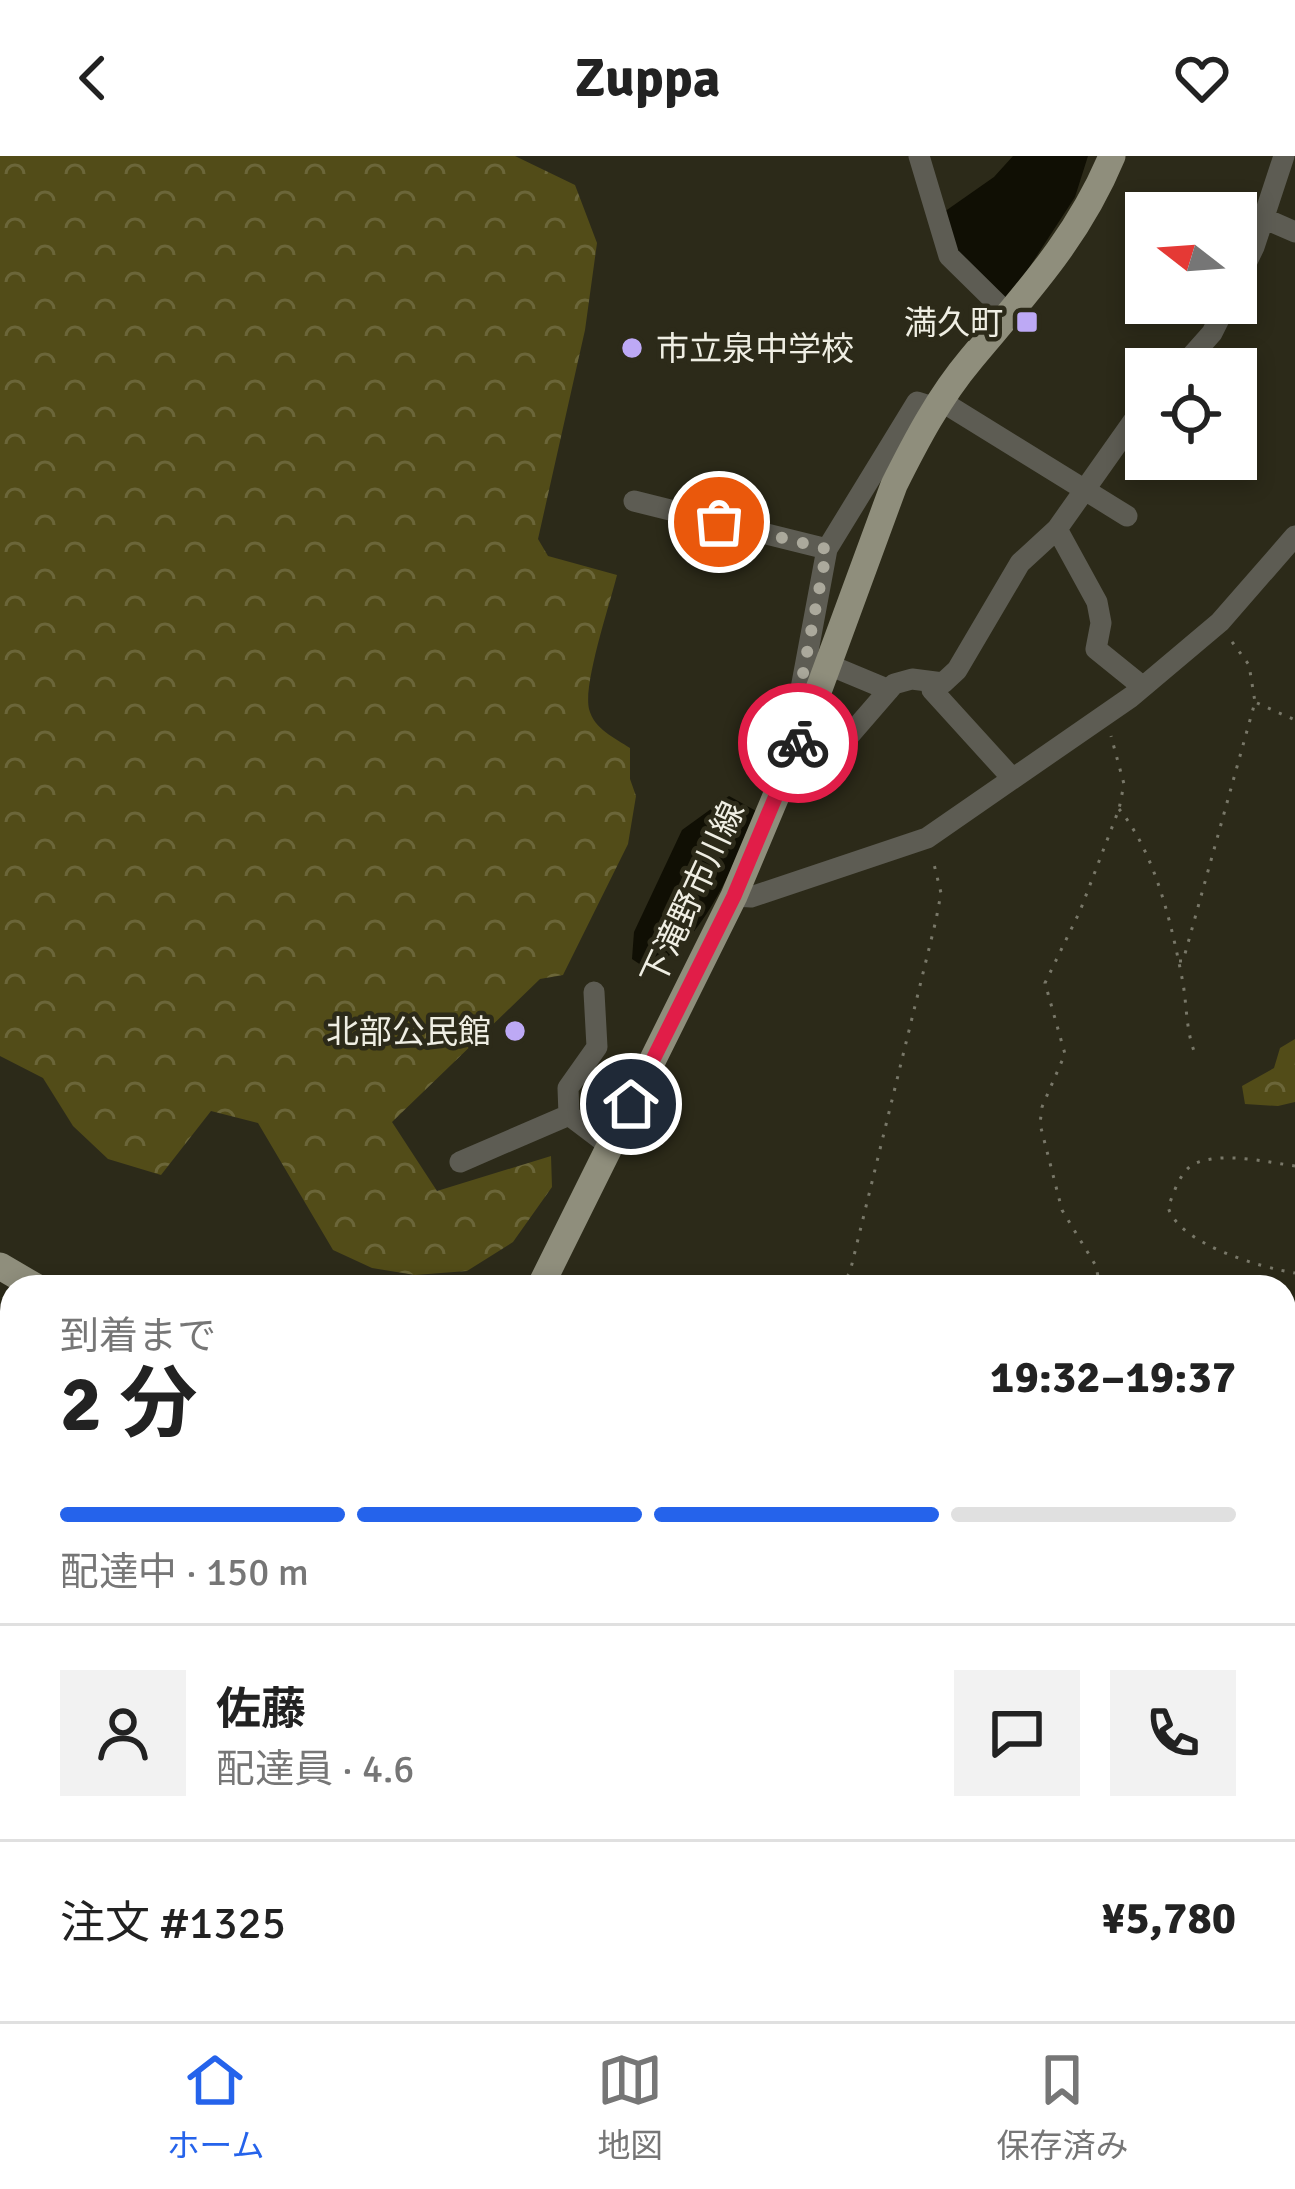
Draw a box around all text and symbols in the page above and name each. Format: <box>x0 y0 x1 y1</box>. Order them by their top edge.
icon: back <box>60 45 126 111</box>
text: Zuppa <box>575 45 720 112</box>
icon: heart <box>1169 45 1235 111</box>
north arrow <box>1125 192 1257 324</box>
map controls <box>1125 192 1257 480</box>
place label: 満久町 <box>904 303 1003 344</box>
marker: 満久町 <box>1014 309 1040 335</box>
place label: 市立泉中学校 <box>656 329 854 370</box>
marker: 市立泉中学校 <box>619 335 645 361</box>
button: locate <box>1125 348 1257 480</box>
pin <box>668 471 770 573</box>
icon: bag <box>686 489 752 555</box>
courier <box>738 683 858 803</box>
icon: bike <box>765 710 831 776</box>
street label: 下滝野市川線 <box>633 795 754 992</box>
place label: 北部公民館 <box>326 1012 491 1053</box>
marker: 北部公民館 <box>502 1018 528 1044</box>
pin <box>580 1053 682 1155</box>
icon: home <box>598 1071 664 1137</box>
text: 到着まで <box>60 1312 216 1360</box>
text: 19:32–19:37 <box>990 1350 1236 1405</box>
text: 2 分 <box>60 1357 197 1453</box>
text: 配達中 · 150 m <box>60 1548 309 1596</box>
button: person <box>60 1670 186 1796</box>
button: chat <box>954 1670 1080 1796</box>
button: phone <box>1110 1670 1236 1796</box>
text: 佐藤 <box>216 1682 306 1737</box>
text: 配達員 · 4.6 <box>216 1745 414 1793</box>
text: ¥5,780 <box>1101 1891 1236 1946</box>
text: 注文 #1325 <box>60 1896 286 1951</box>
tab: ホーム <box>166 2047 265 2167</box>
tab: 地図 <box>597 2047 663 2167</box>
tab: 保存済み <box>996 2047 1128 2167</box>

